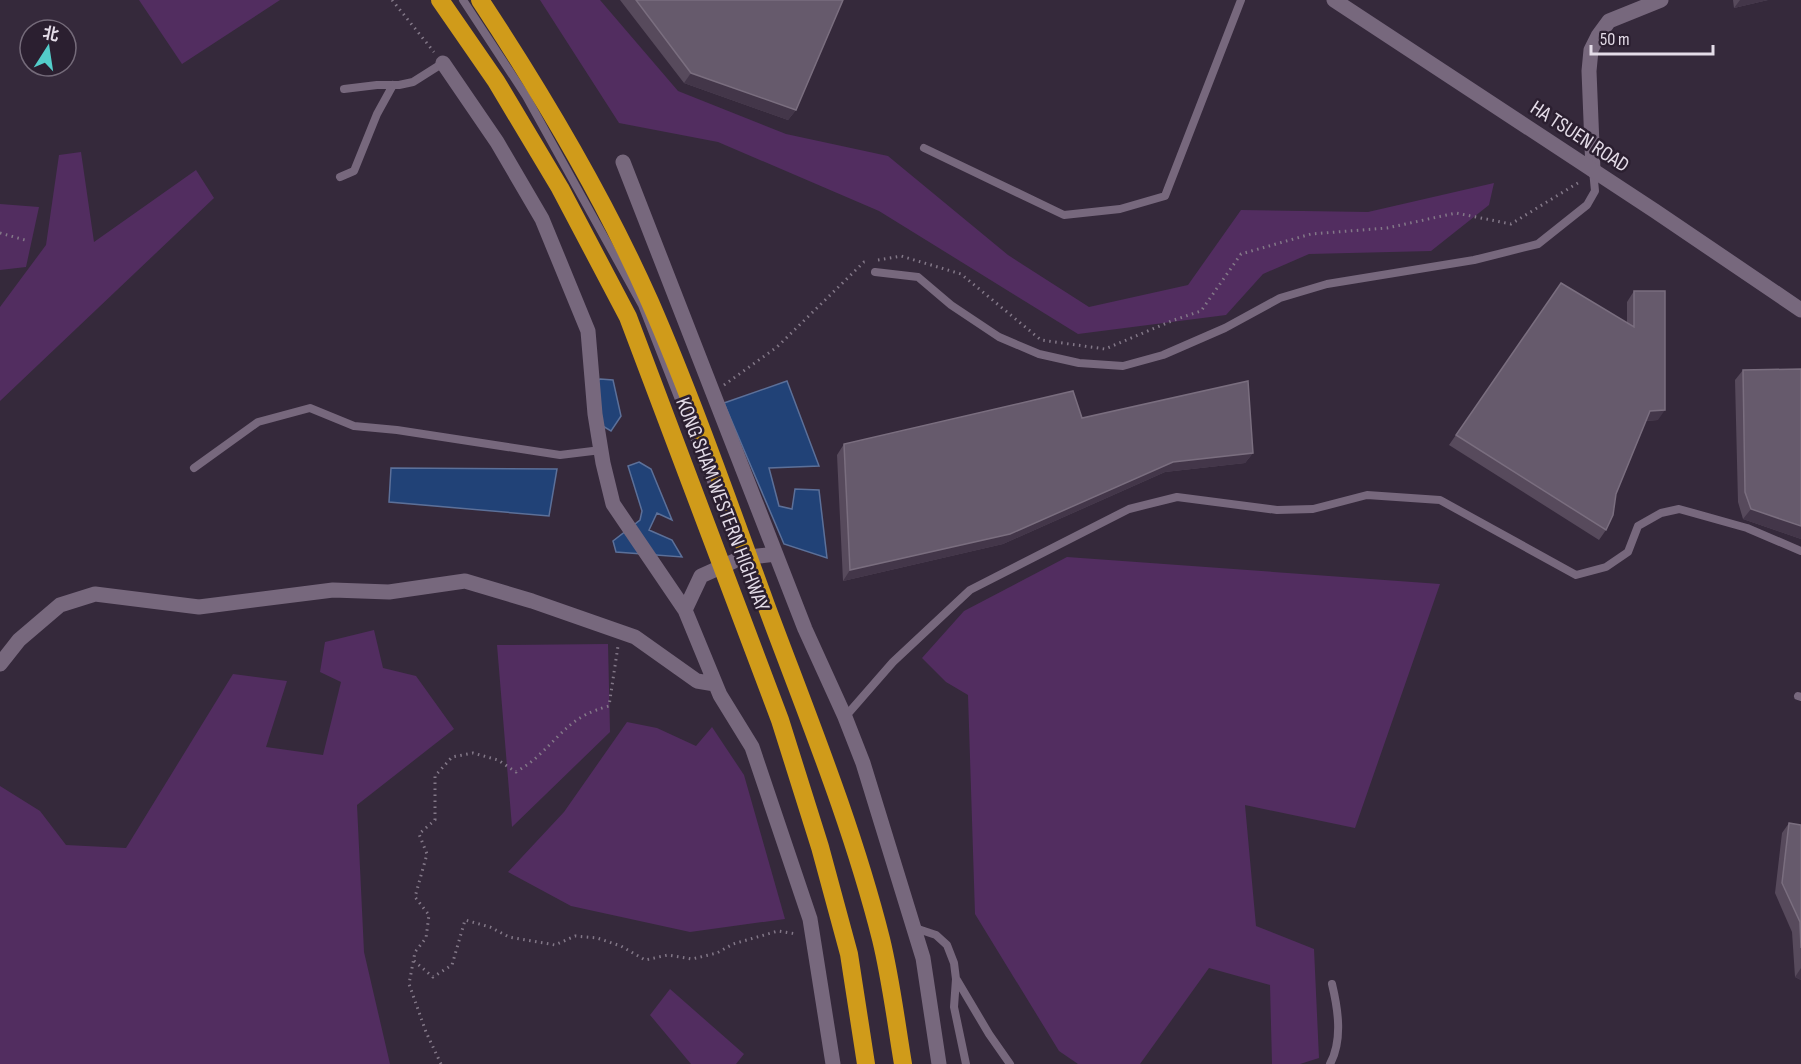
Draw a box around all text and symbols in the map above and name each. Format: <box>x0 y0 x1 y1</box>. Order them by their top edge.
north arrow <box>18 18 78 78</box>
scale bar <box>1591 18 1712 56</box>
text: 北 <box>41 24 61 46</box>
text: 50 m <box>1600 29 1630 50</box>
street label: HA TSUEN ROAD <box>1526 95 1634 178</box>
street label: KONG SHAM WESTERN HIGHWAY <box>670 394 775 615</box>

